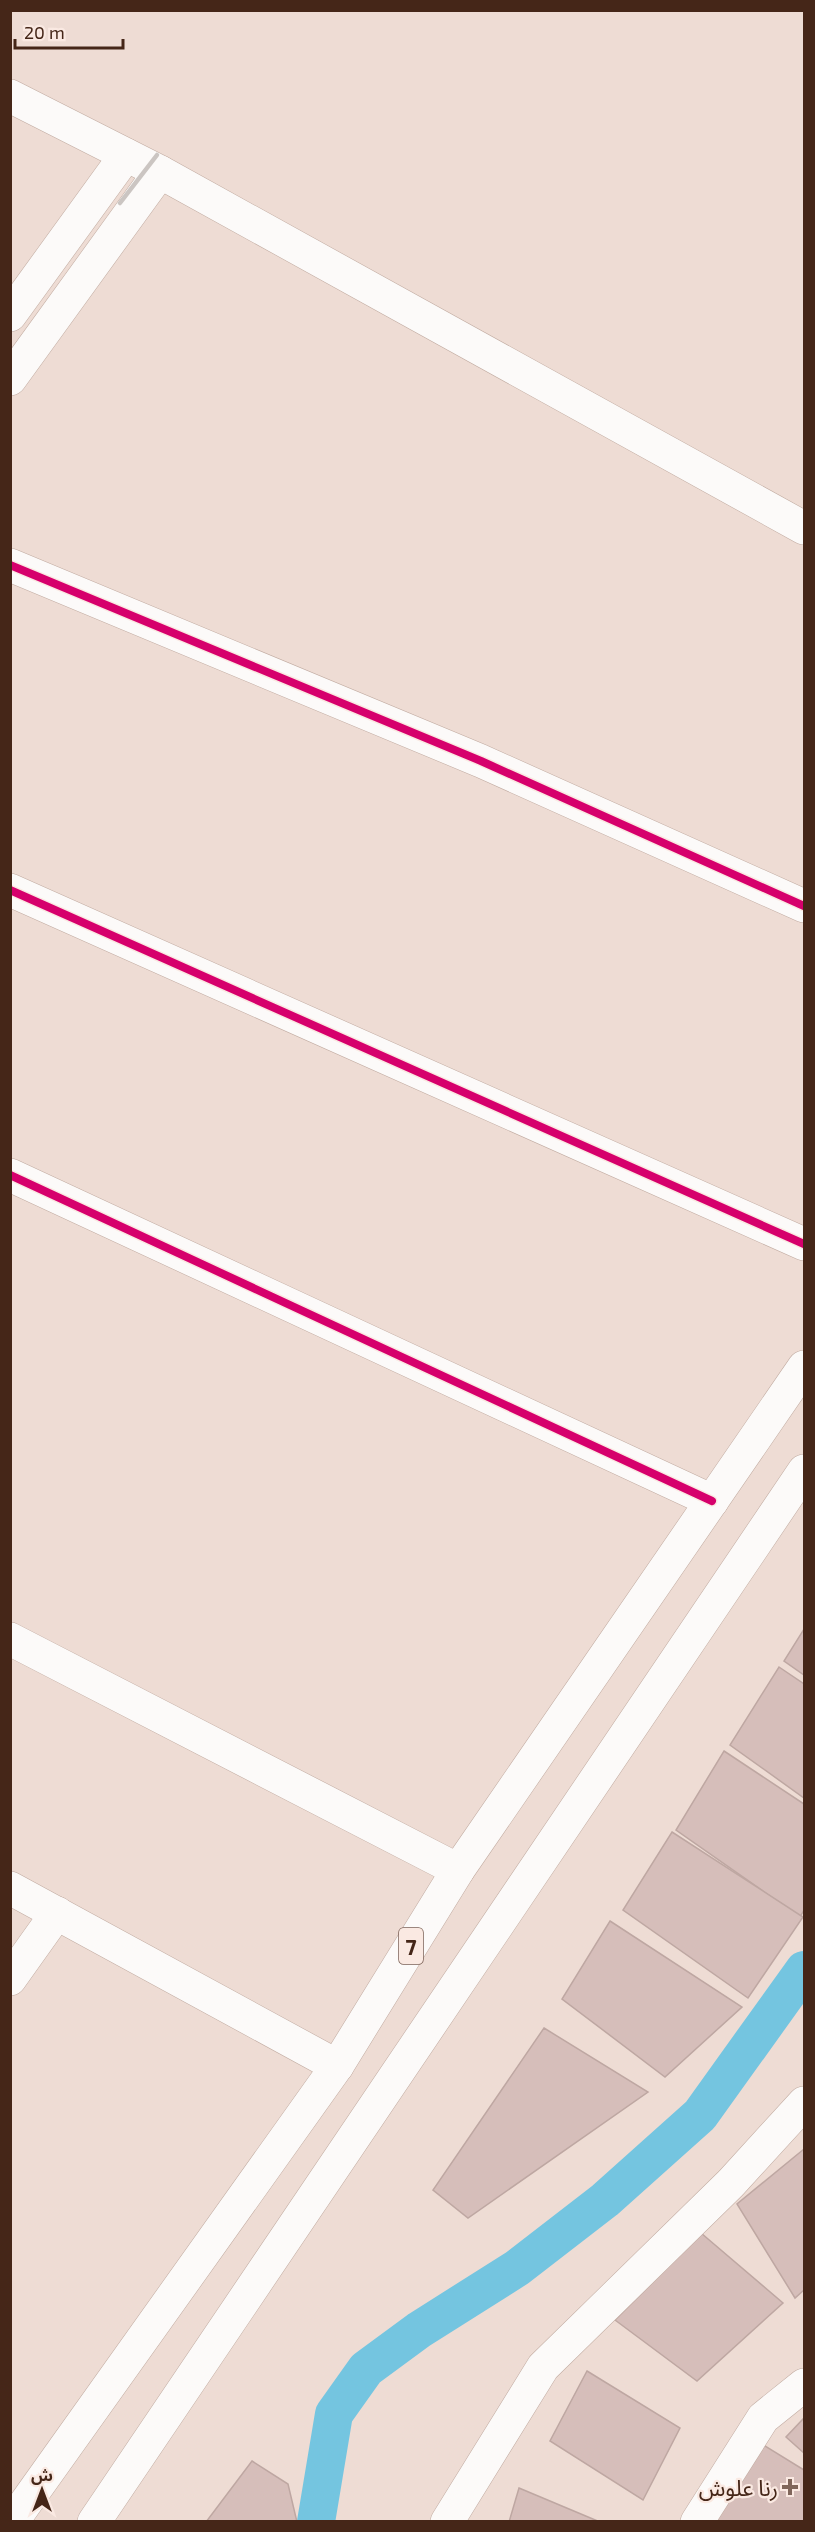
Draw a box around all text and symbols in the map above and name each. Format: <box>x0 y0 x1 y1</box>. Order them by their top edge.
scale bar <box>15 12 123 50</box>
text: 20 m <box>24 21 65 43</box>
road number: 7 <box>399 1928 423 1964</box>
north arrow <box>12 2460 72 2520</box>
text: ش <box>31 2465 53 2485</box>
place label: رنا علوش <box>699 2474 778 2502</box>
marker: رنا علوش <box>783 2480 797 2494</box>

